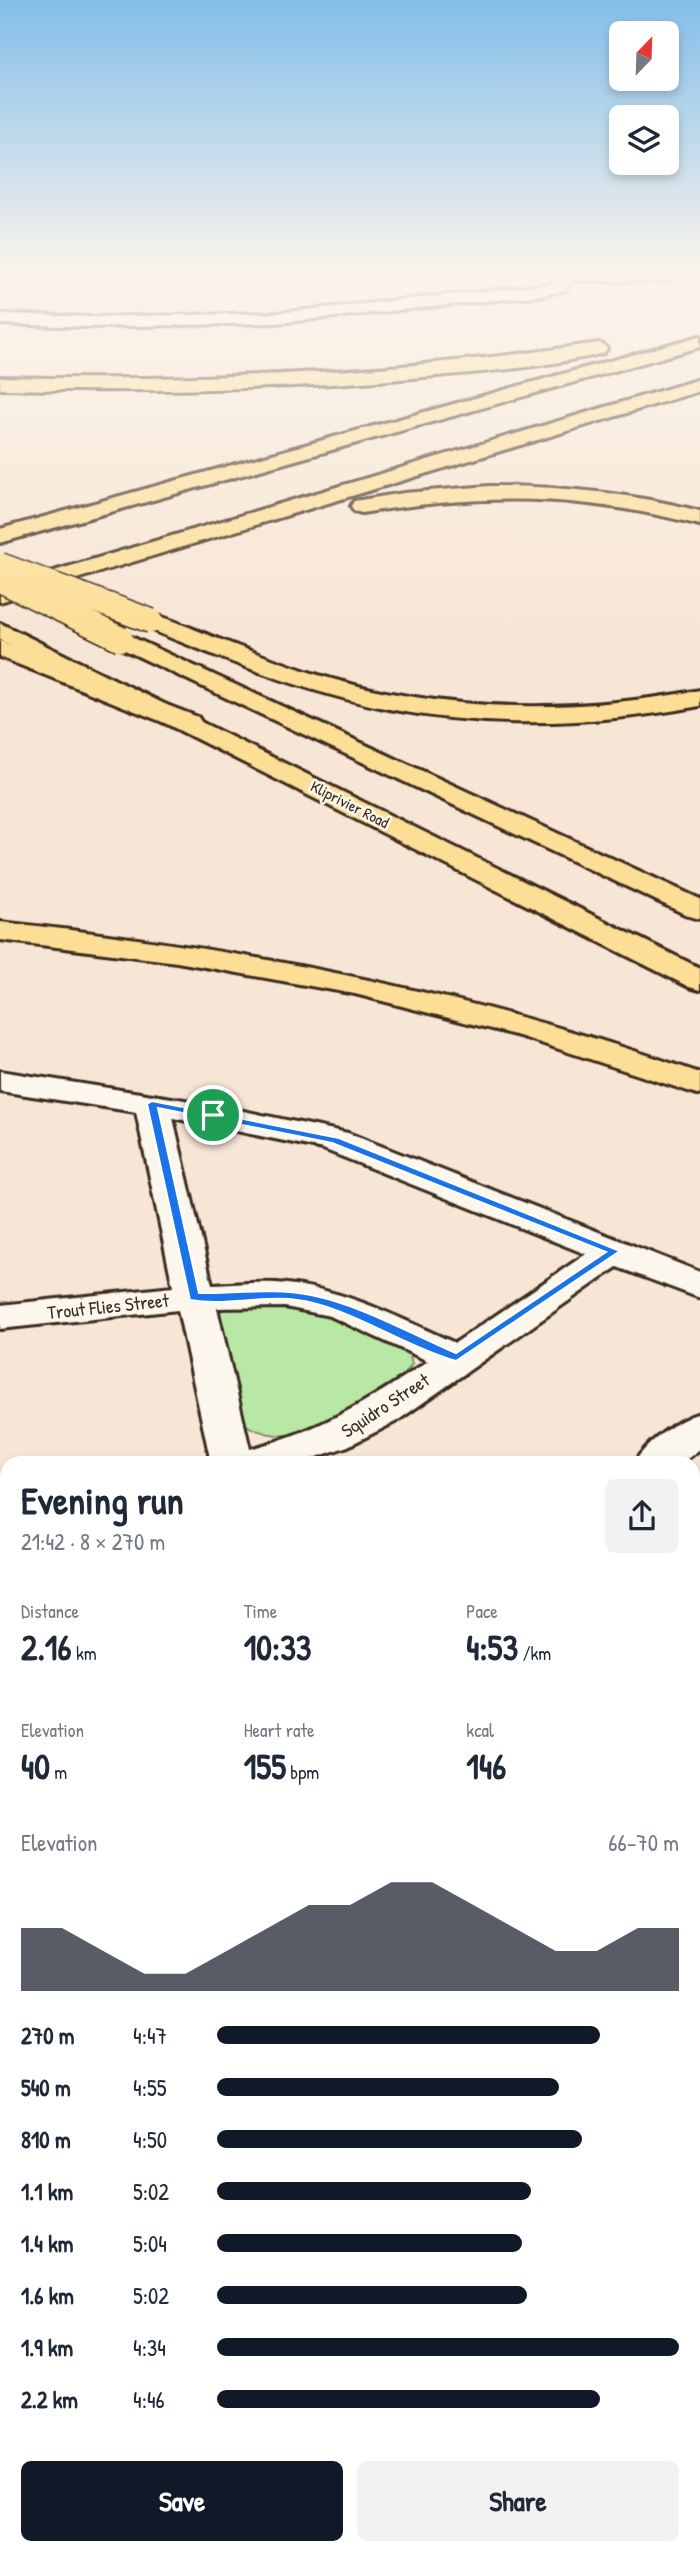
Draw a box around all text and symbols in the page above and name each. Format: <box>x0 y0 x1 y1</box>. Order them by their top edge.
north arrow <box>609 21 679 91</box>
map controls <box>609 21 679 175</box>
button: layers <box>609 105 679 175</box>
street label: Kliprivier Road <box>307 775 393 833</box>
pin <box>183 1085 243 1145</box>
icon: arrive <box>194 1096 232 1134</box>
street label: Trout Flies Street <box>46 1287 171 1325</box>
street label: Squidro Street <box>336 1367 435 1443</box>
text: Evening run <box>21 1474 184 1526</box>
button: share <box>605 1479 679 1553</box>
text: 21:42 · 8 × 270 m <box>21 1526 165 1557</box>
text: Distance <box>21 1598 79 1624</box>
text: Time <box>244 1598 277 1624</box>
text: Pace <box>466 1598 498 1624</box>
text: 2.16 <box>21 1624 72 1671</box>
text: 10:33 <box>244 1624 312 1671</box>
text: 4:53 <box>466 1624 518 1671</box>
text: km <box>72 1640 97 1666</box>
text: /km <box>518 1640 551 1666</box>
text: Elevation <box>21 1717 84 1743</box>
text: Heart rate <box>244 1717 315 1743</box>
text: kcal <box>466 1717 494 1743</box>
text: 40 <box>21 1743 50 1790</box>
text: 155 <box>244 1743 286 1790</box>
text: 146 <box>466 1743 506 1790</box>
text: m <box>50 1759 67 1785</box>
text: bpm <box>286 1759 319 1785</box>
text: Elevation <box>21 1827 97 1858</box>
text: 66–70 m <box>608 1827 679 1858</box>
text: 270 m <box>21 2020 74 2051</box>
text: 4:47 <box>133 2020 167 2051</box>
text: 540 m <box>21 2072 71 2103</box>
text: 4:55 <box>133 2072 166 2103</box>
text: 810 m <box>21 2124 71 2155</box>
text: 4:50 <box>133 2124 167 2155</box>
text: 1.1 km <box>21 2176 73 2207</box>
text: 5:02 <box>133 2176 169 2207</box>
text: 1.4 km <box>21 2228 73 2259</box>
text: 5:04 <box>133 2228 167 2259</box>
text: 1.6 km <box>21 2280 74 2311</box>
text: 5:02 <box>133 2280 169 2311</box>
text: 1.9 km <box>21 2332 73 2363</box>
text: 4:34 <box>133 2332 166 2363</box>
text: 2.2 km <box>21 2384 78 2415</box>
text: 4:46 <box>133 2384 165 2415</box>
button: Save <box>21 2461 343 2541</box>
button: Share <box>357 2461 679 2541</box>

